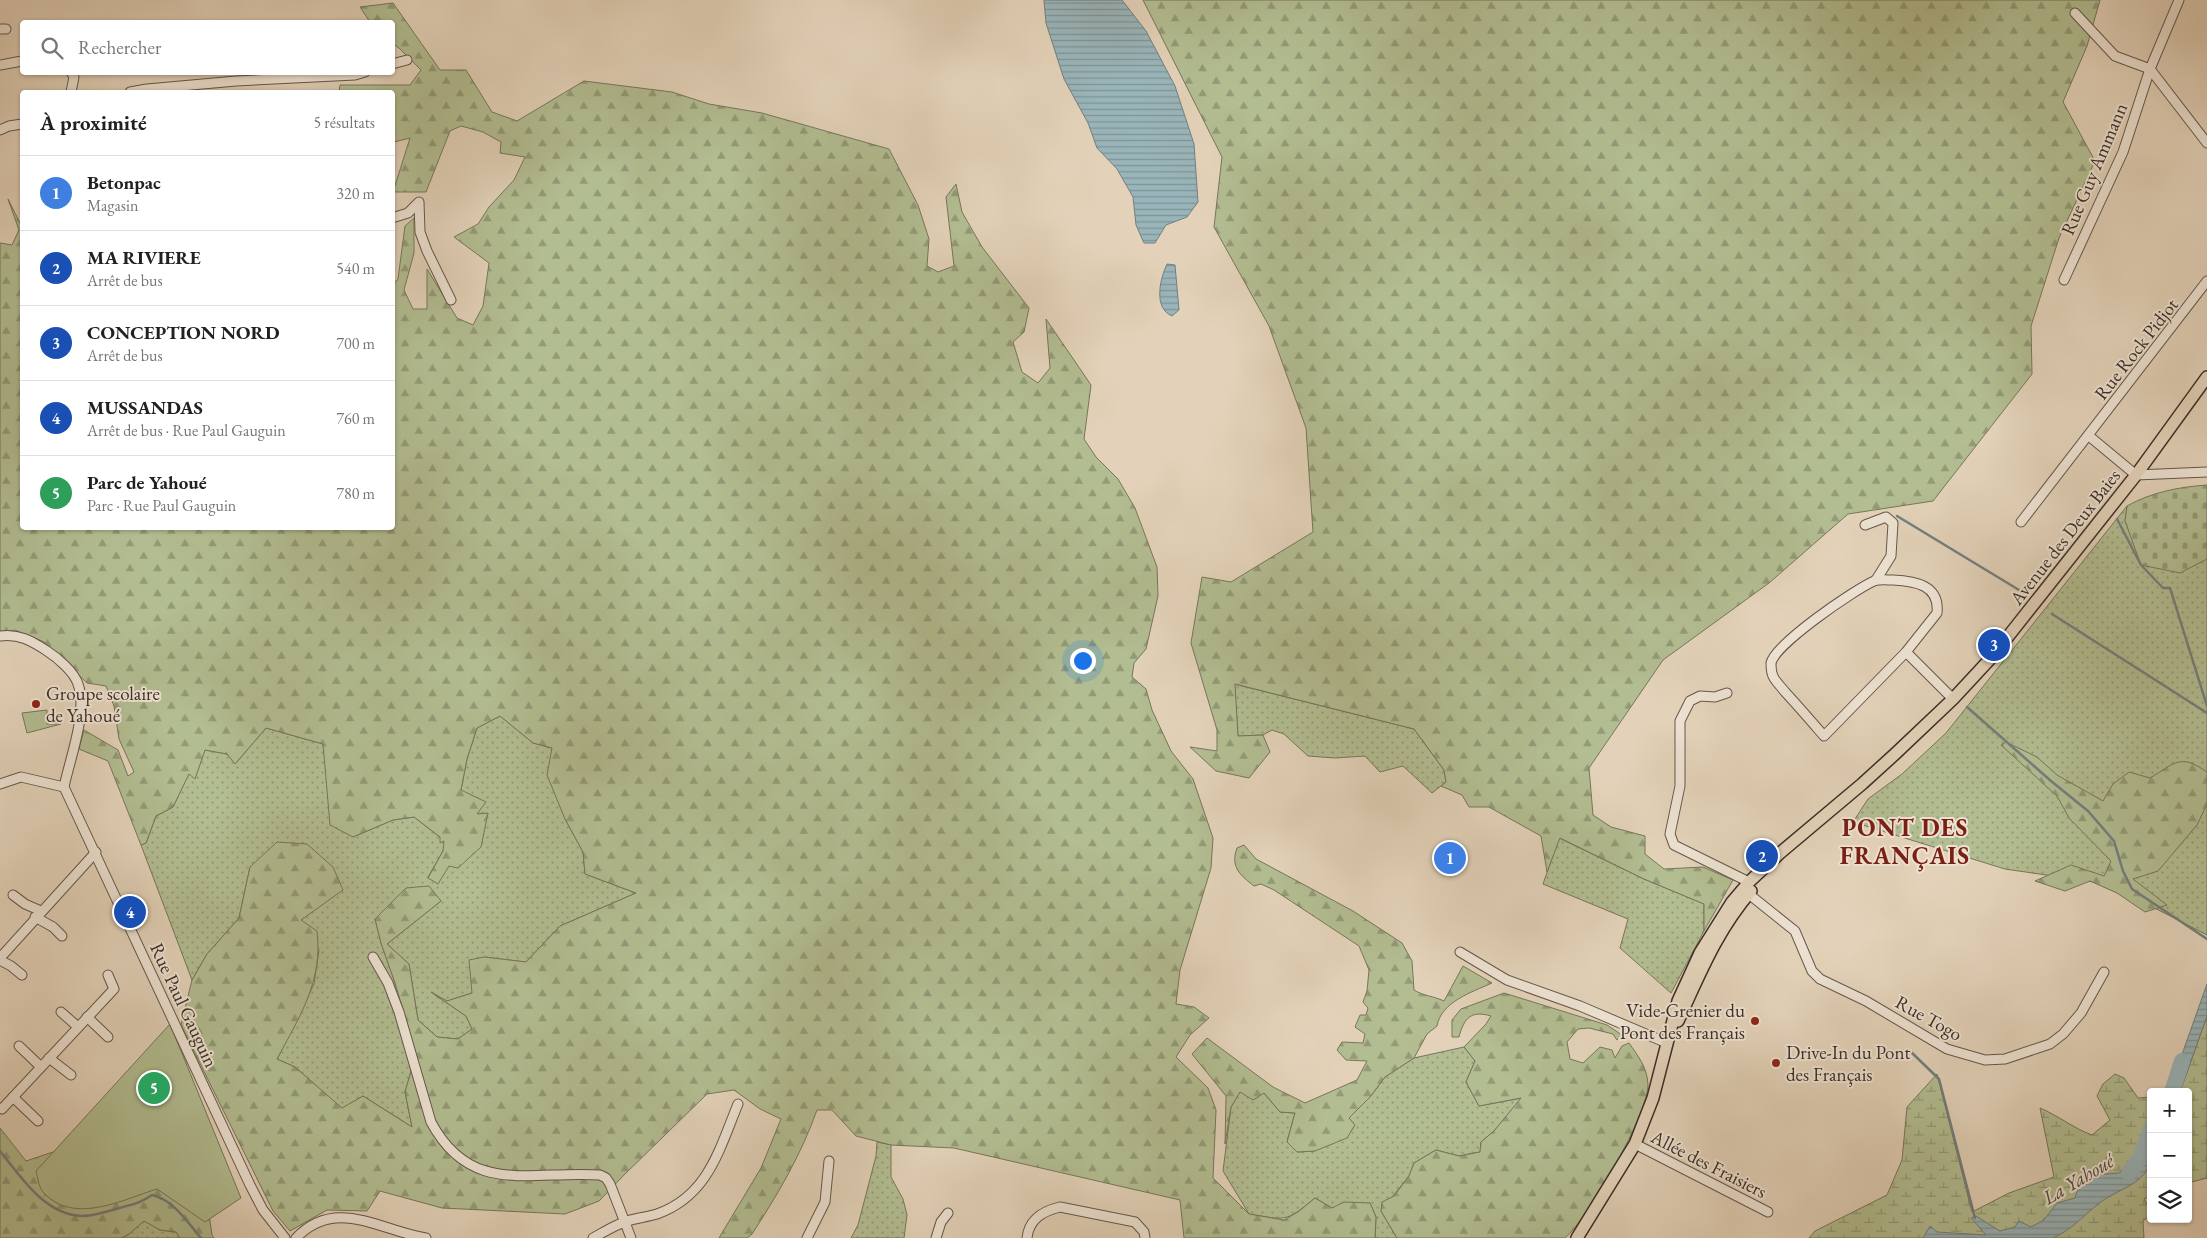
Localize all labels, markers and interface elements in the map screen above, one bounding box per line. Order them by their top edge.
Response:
search box [20,20,395,75]
icon: search [38,34,66,62]
text: Rechercher [78,35,161,60]
street label: Rue Guy Ammann [2055,99,2133,239]
text: À proximité [40,109,147,136]
text: 5 résultats [313,112,375,133]
text: Betonpac [87,170,161,195]
text: 1 [52,183,60,204]
text: 320 m [336,183,375,204]
text: Magasin [87,195,138,216]
text: MA RIVIERE [87,245,201,270]
text: 2 [52,258,60,279]
text: 540 m [336,258,375,279]
text: Arrêt de bus [87,270,163,291]
street label: Rue Rock Pidjot [2088,293,2184,405]
text: CONCEPTION NORD [87,320,279,345]
text: 3 [52,333,60,354]
text: 700 m [336,333,375,354]
text: Arrêt de bus [87,345,163,366]
text: MUSSANDAS [87,395,203,420]
text: 4 [52,408,60,429]
text: 760 m [336,408,375,429]
text: Arrêt de bus · Rue Paul Gauguin [87,420,286,441]
street label: Avenue des Deux Baies [2003,464,2126,611]
text: Parc de Yahoué [87,470,207,495]
text: 5 [52,483,60,504]
text: 780 m [336,483,375,504]
text: Parc · Rue Paul Gauguin [87,495,236,516]
pin: 3 [1978,626,2010,664]
your location [1070,648,1096,674]
place label: Groupe scolaire de Yahoué [46,681,160,728]
marker: Groupe scolaire de Yahoué [30,698,42,710]
district label: PONT DES FRANÇAIS [1840,812,1970,872]
pin: 2 [1746,837,1778,875]
pin: 1 [1434,839,1466,877]
pin: 4 [114,893,146,931]
street label: Rue Paul Gauguin [144,939,224,1071]
street label: Rue Togo [1891,989,1967,1047]
place label: Vide-Grenier du Pont des Français [1620,998,1745,1045]
marker: Vide-Grenier du Pont des Français [1749,1015,1761,1027]
place label: Drive-In du Pont des Français [1786,1040,1910,1087]
marker: Drive-In du Pont des Français [1770,1057,1782,1069]
pin: 5 [138,1069,170,1107]
map controls [2147,1088,2192,1223]
button: + [2147,1088,2192,1133]
street label: Allée des Fraisiers [1646,1124,1771,1204]
button: − [2147,1133,2192,1178]
water label: La Yahoué [2037,1146,2120,1211]
button: layers [2147,1178,2192,1223]

